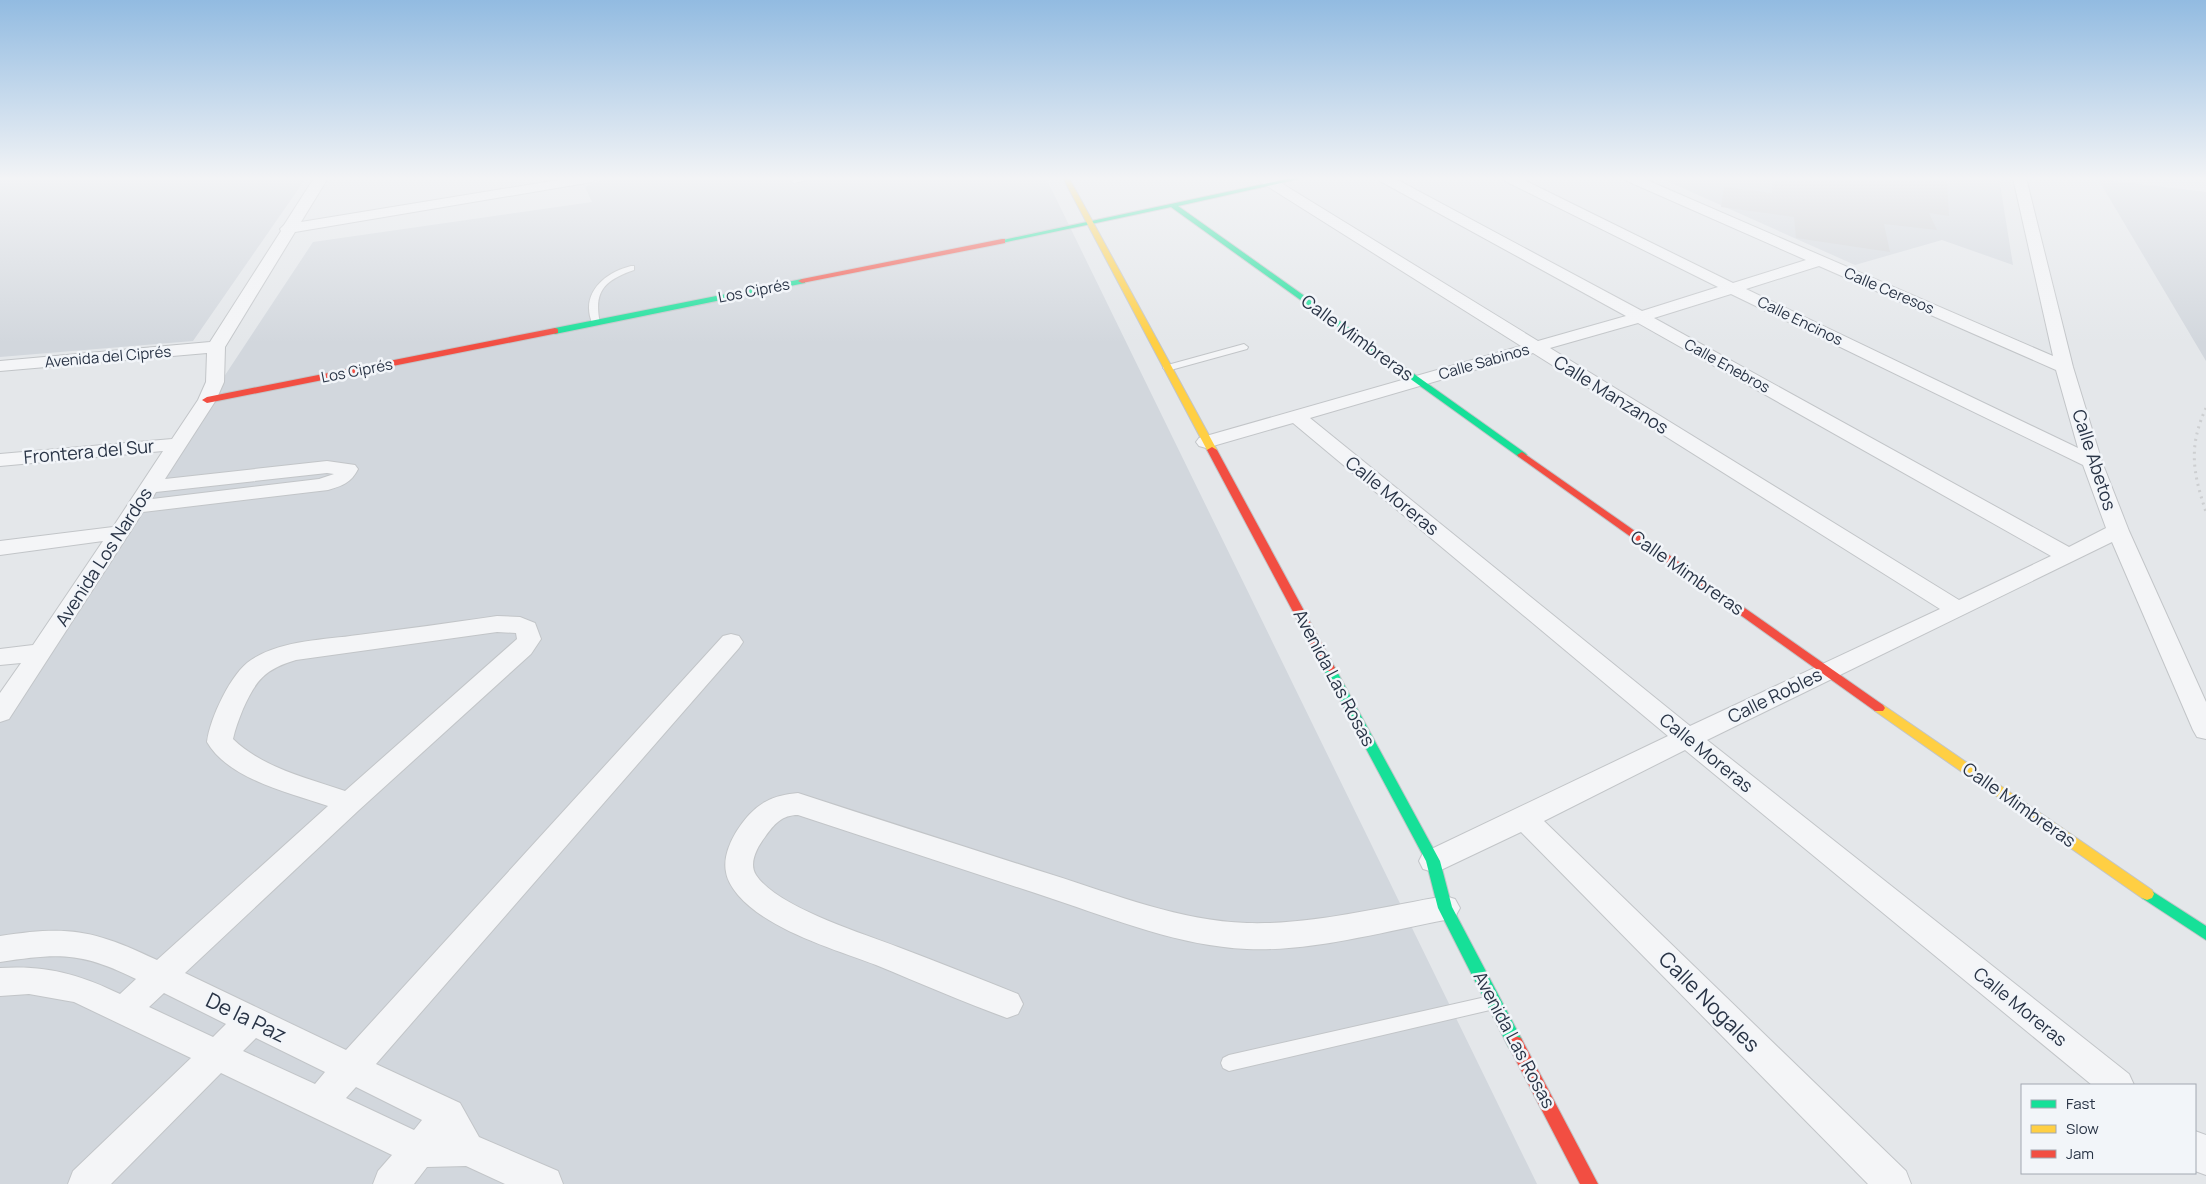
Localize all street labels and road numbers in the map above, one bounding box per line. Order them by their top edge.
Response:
street label: Calle Ceresos [1841,262,1938,319]
street label: Los Ciprés [716,273,792,308]
street label: Calle Mimbreras [1297,288,1418,386]
street label: Calle Encinos [1754,291,1846,350]
street label: Calle Enebros [1681,333,1774,398]
street label: Calle Sabinos [1436,339,1532,384]
street label: Avenida del Ciprés [44,341,172,372]
street label: Calle Manzanos [1550,349,1673,439]
street label: Los Ciprés [319,353,395,388]
street label: Calle Abetos [2067,406,2123,513]
street label: Frontera del Sur [23,433,156,469]
street label: Calle Moreras [1341,450,1444,540]
street label: Avenida Los Nardos [49,482,157,630]
street label: Calle Mimbreras [1626,524,1749,620]
street label: Avenida Las Rosas [1289,605,1381,750]
street label: Calle Robles [1723,662,1826,728]
street label: Calle Moreras [1655,707,1758,797]
street label: Calle Mimbreras [1958,756,2081,852]
street label: Calle Nogales [1653,945,1766,1058]
street label: Calle Moreras [1969,961,2072,1051]
street label: Avenida Las Rosas [1469,967,1561,1112]
street label: De la Paz [202,986,291,1049]

